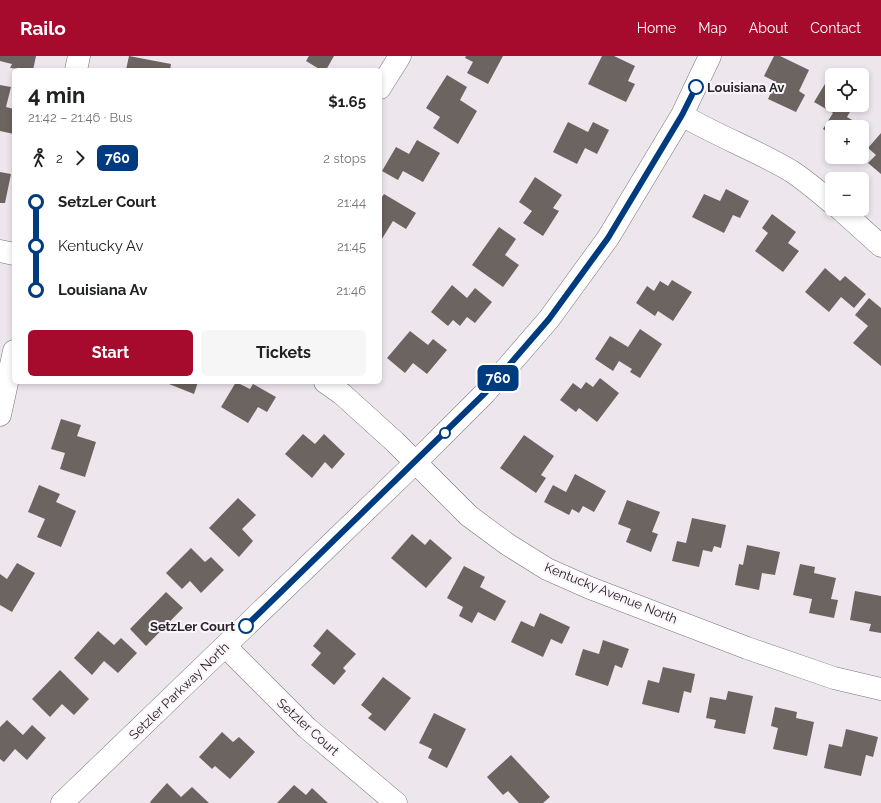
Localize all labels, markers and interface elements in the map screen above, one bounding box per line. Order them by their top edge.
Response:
text: Railo [20,17,66,39]
text: Home [637,20,676,36]
text: Map [698,20,727,36]
text: About [749,20,788,36]
text: Contact [810,20,861,36]
map controls [825,68,869,216]
button: locate [825,68,869,112]
marker: Louisiana Av [688,79,704,95]
place label: Louisiana Av [707,80,785,95]
text: 4 min [28,82,85,108]
text: $1.65 [328,93,366,111]
text: 21:42 – 21:46 · Bus [28,110,132,125]
button: + [825,120,869,164]
icon: walk [28,147,50,169]
icon: forward [69,147,91,169]
text: 760 [105,150,130,166]
text: 2 [56,151,63,166]
text: 2 stops [323,151,366,166]
button: − [825,172,869,216]
text: SetzLer Court [58,193,156,211]
text: 21:44 [337,195,366,210]
text: Kentucky Av [58,237,144,255]
text: 21:45 [337,239,366,254]
text: Louisiana Av [58,281,147,299]
text: 21:46 [336,283,366,298]
button: Start [28,330,193,376]
button: Tickets [201,330,366,376]
line badge: 760 [475,365,521,391]
text: 760 [486,370,510,386]
unlabelled marker [439,427,451,439]
street label: Kentucky Avenue North [542,559,680,627]
marker: SetzLer Court [238,618,254,634]
place label: SetzLer Court [150,619,235,634]
street label: Setzler Parkway North [126,639,232,743]
street label: Setzler Court [274,695,343,759]

